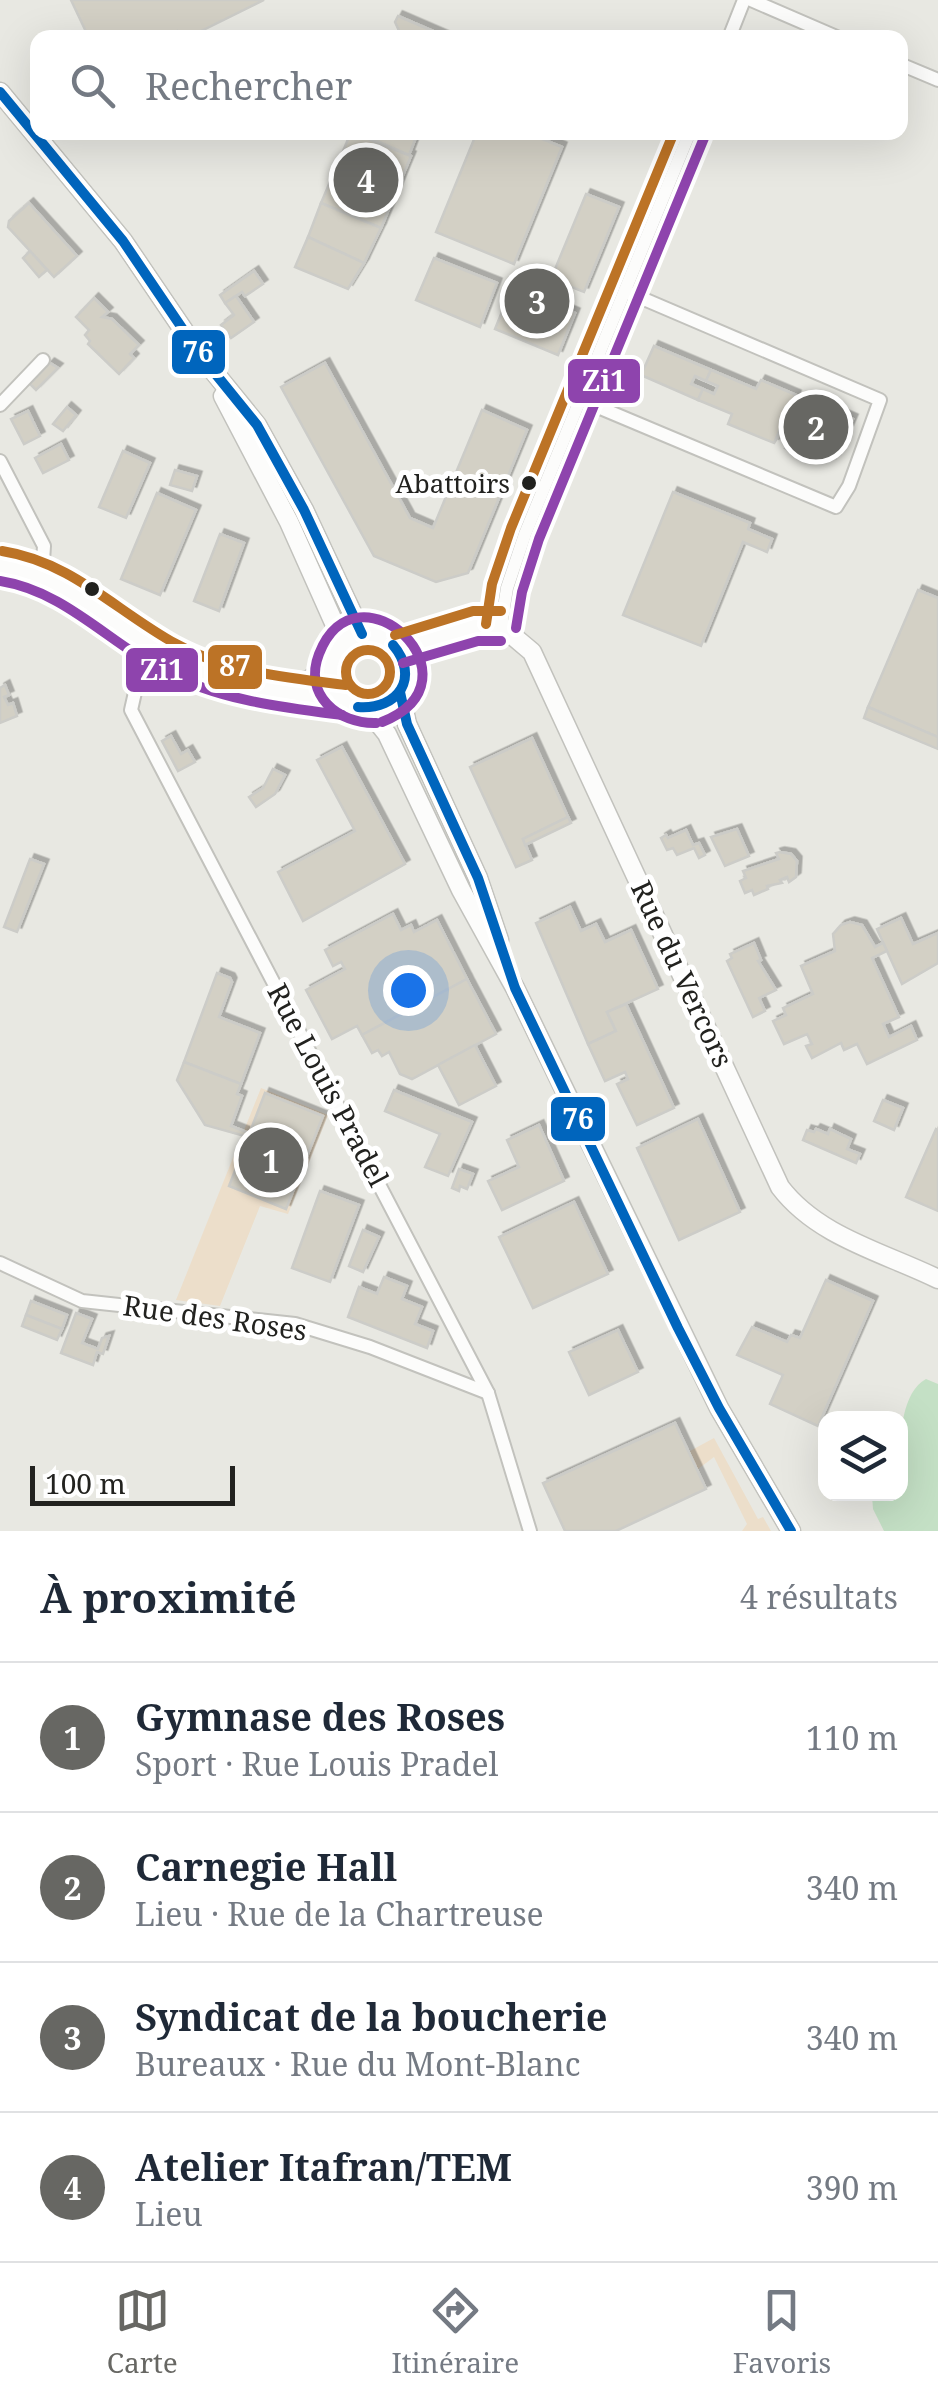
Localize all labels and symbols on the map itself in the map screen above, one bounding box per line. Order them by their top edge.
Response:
pin: 4 [334,142,398,218]
pin: 3 [504,264,570,338]
line badge: 76 [170,328,227,376]
text: 76 [182,332,214,370]
line badge: Zi1 [566,357,642,405]
text: Zi1 [582,361,626,399]
pin: 2 [784,390,848,464]
place label: Abattoirs [395,465,510,501]
marker: Abattoirs [519,473,539,493]
unlabelled marker [82,579,102,599]
line badge: 87 [206,643,264,691]
line badge: Zi1 [124,646,200,694]
text: 87 [219,646,251,684]
text: Zi1 [140,650,184,688]
street label: Rue du Vercors [623,874,743,1073]
your location [383,965,434,1016]
street label: Rue Louis Pradel [259,976,399,1193]
line badge: 76 [549,1095,607,1143]
text: 76 [562,1099,594,1137]
pin: 1 [238,1122,304,1198]
street label: Rue des Roses [121,1285,310,1349]
scale bar [30,1461,235,1506]

